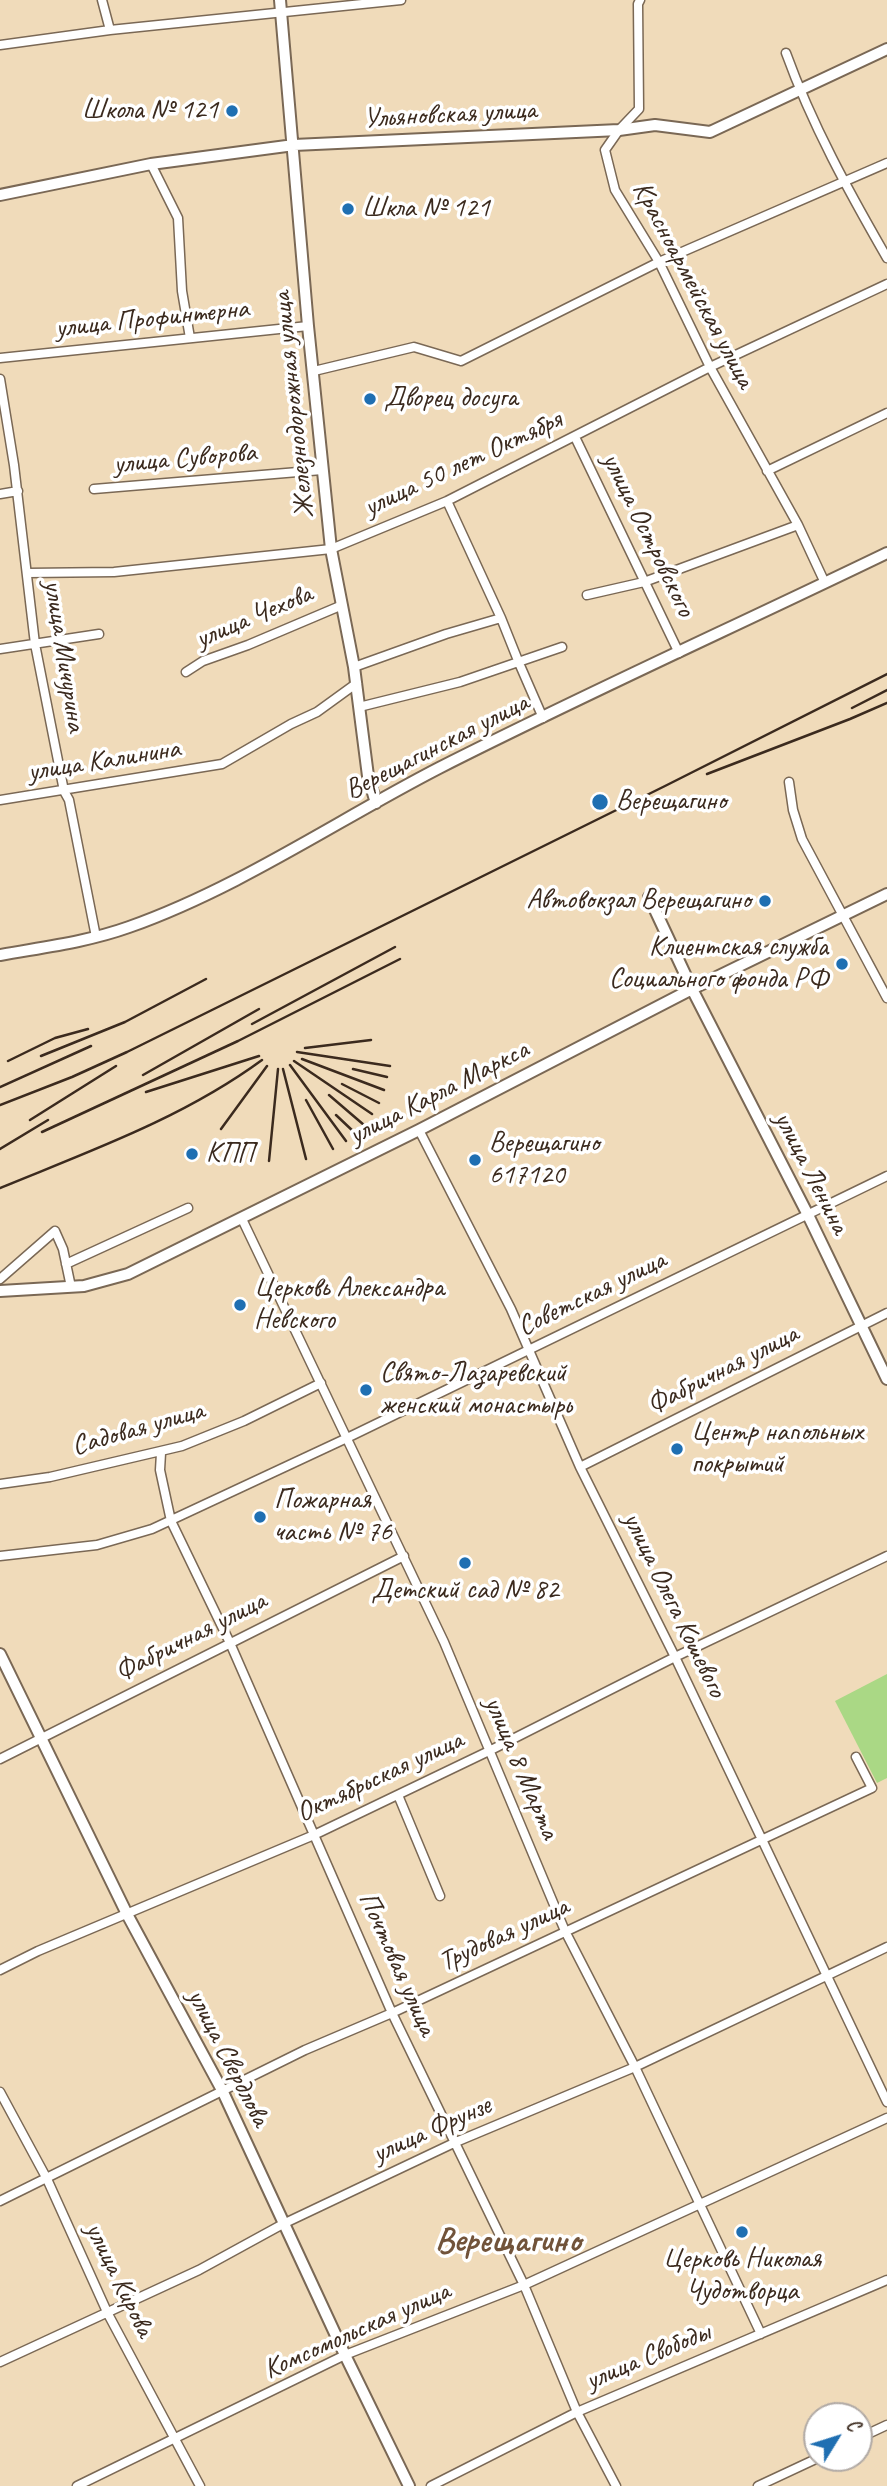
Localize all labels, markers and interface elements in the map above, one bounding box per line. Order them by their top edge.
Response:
place label: Школа № 121 [82,94,218,128]
street label: Ульяновская улица [363,94,537,136]
marker: Школа № 121 [224,103,240,119]
street label: Красноармейская улица [624,176,762,394]
place label: Шкла № 121 [362,192,490,226]
marker: Шкла № 121 [340,201,356,217]
street label: Железнодорожная улица [265,290,323,520]
street label: улица Профинтерна [54,292,250,346]
place label: Дворец досуга [384,382,517,416]
marker: Дворец досуга [362,391,378,407]
street label: улица 50 лет Октября [359,403,567,525]
street label: улица Суворова [112,436,258,482]
street label: улица Островского [594,448,702,622]
street label: улица Чехова [191,577,317,657]
street label: улица Мичурина [35,578,93,734]
street label: Верещагинская улица [339,686,535,808]
street label: улица Калинина [25,732,183,790]
place label: Верещагино [616,785,726,819]
marker: Верещагино [590,792,610,812]
place label: Автовокзал Верещагино [526,884,751,918]
marker: Автовокзал Верещагино [757,893,773,909]
place label: Клиентская служба Социального фонда РФ [609,931,828,997]
marker: Клиентская служба Социального фонда РФ [834,956,850,972]
street label: улица Карла Маркса [344,1033,534,1153]
street label: улица Ленина [766,1106,856,1240]
place label: Верещагино 617120 [489,1127,599,1193]
place label: КПП [206,1137,254,1171]
marker: КПП [184,1146,200,1162]
marker: Верещагино 617120 [467,1152,483,1168]
street label: Советская улица [513,1244,671,1344]
place label: Церковь Александра Невского [254,1272,444,1338]
marker: Церковь Александра Невского [232,1297,248,1313]
street label: Фабричная улица [642,1318,804,1422]
place label: Свято-Лазаревский женский монастырь [380,1357,572,1423]
marker: Свято-Лазаревский женский монастырь [358,1382,374,1398]
street label: Садовая улица [68,1394,208,1464]
place label: Центр напольных покрытий [691,1416,863,1482]
marker: Центр напольных покрытий [669,1441,685,1457]
place label: Пожарная часть № 76 [274,1484,392,1550]
street label: улица Олега Кошевого [615,1507,733,1703]
marker: Пожарная часть № 76 [252,1509,268,1525]
marker: Детский сад № 82 [457,1555,473,1571]
place label: Детский сад № 82 [371,1574,559,1608]
street label: Фабричная улица [110,1585,272,1689]
street label: улица 8 Марта [476,1692,566,1844]
street label: Октябрьская улица [291,1724,469,1830]
street label: Почтовая улица [350,1887,444,2041]
street label: Трудовая улица [434,1890,574,1980]
street label: улица Свердлова [179,1984,277,2132]
street label: улица Фрунзе [367,2089,497,2171]
street label: улица Кирова [77,2217,161,2343]
district label: Верещагино [435,2221,581,2263]
marker: Церковь Николая Чудотворца [734,2224,750,2240]
place label: Церковь Николая Чудотворца [663,2243,821,2309]
street label: Комсомольская улица [259,2275,455,2387]
street label: улица Свободы [581,2316,715,2398]
north arrow [803,2402,873,2472]
text: С [841,2414,865,2436]

